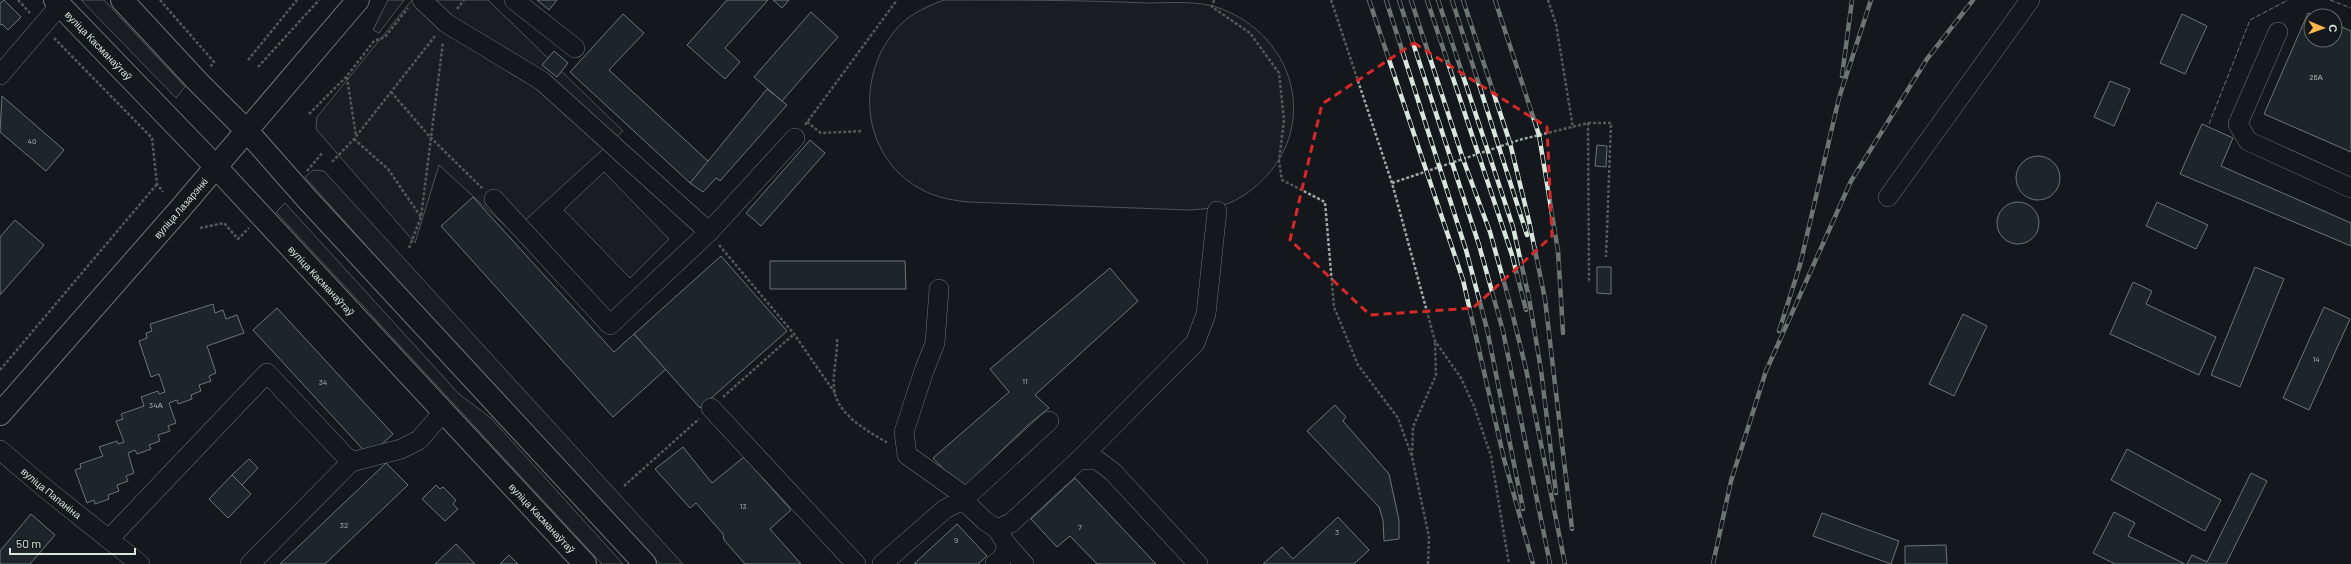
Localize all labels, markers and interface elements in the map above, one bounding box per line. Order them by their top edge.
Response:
street label: вуліца Касманаўтаў [63,8,135,82]
north arrow [2303,8,2343,48]
text: С [2327,24,2340,33]
house number: 26А [2309,72,2324,82]
house number: 40 [28,136,36,146]
street label: вуліца Лазарэнкі [151,175,210,241]
street label: вуліца Касманаўтаў [286,243,357,318]
house number: 14 [2312,354,2320,364]
house number: 11 [1022,376,1028,386]
house number: 34 [319,377,327,387]
house number: 34А [149,400,164,410]
street label: вуліца Папаніна [19,465,84,521]
street label: вуліца Касманаўтаў [507,480,578,555]
house number: 13 [740,501,746,511]
house number: 32 [340,520,348,530]
house number: 7 [1078,522,1082,532]
house number: 3 [1335,527,1339,537]
scale bar [10,530,135,556]
house number: 9 [954,535,958,545]
text: 50 m [16,536,41,550]

